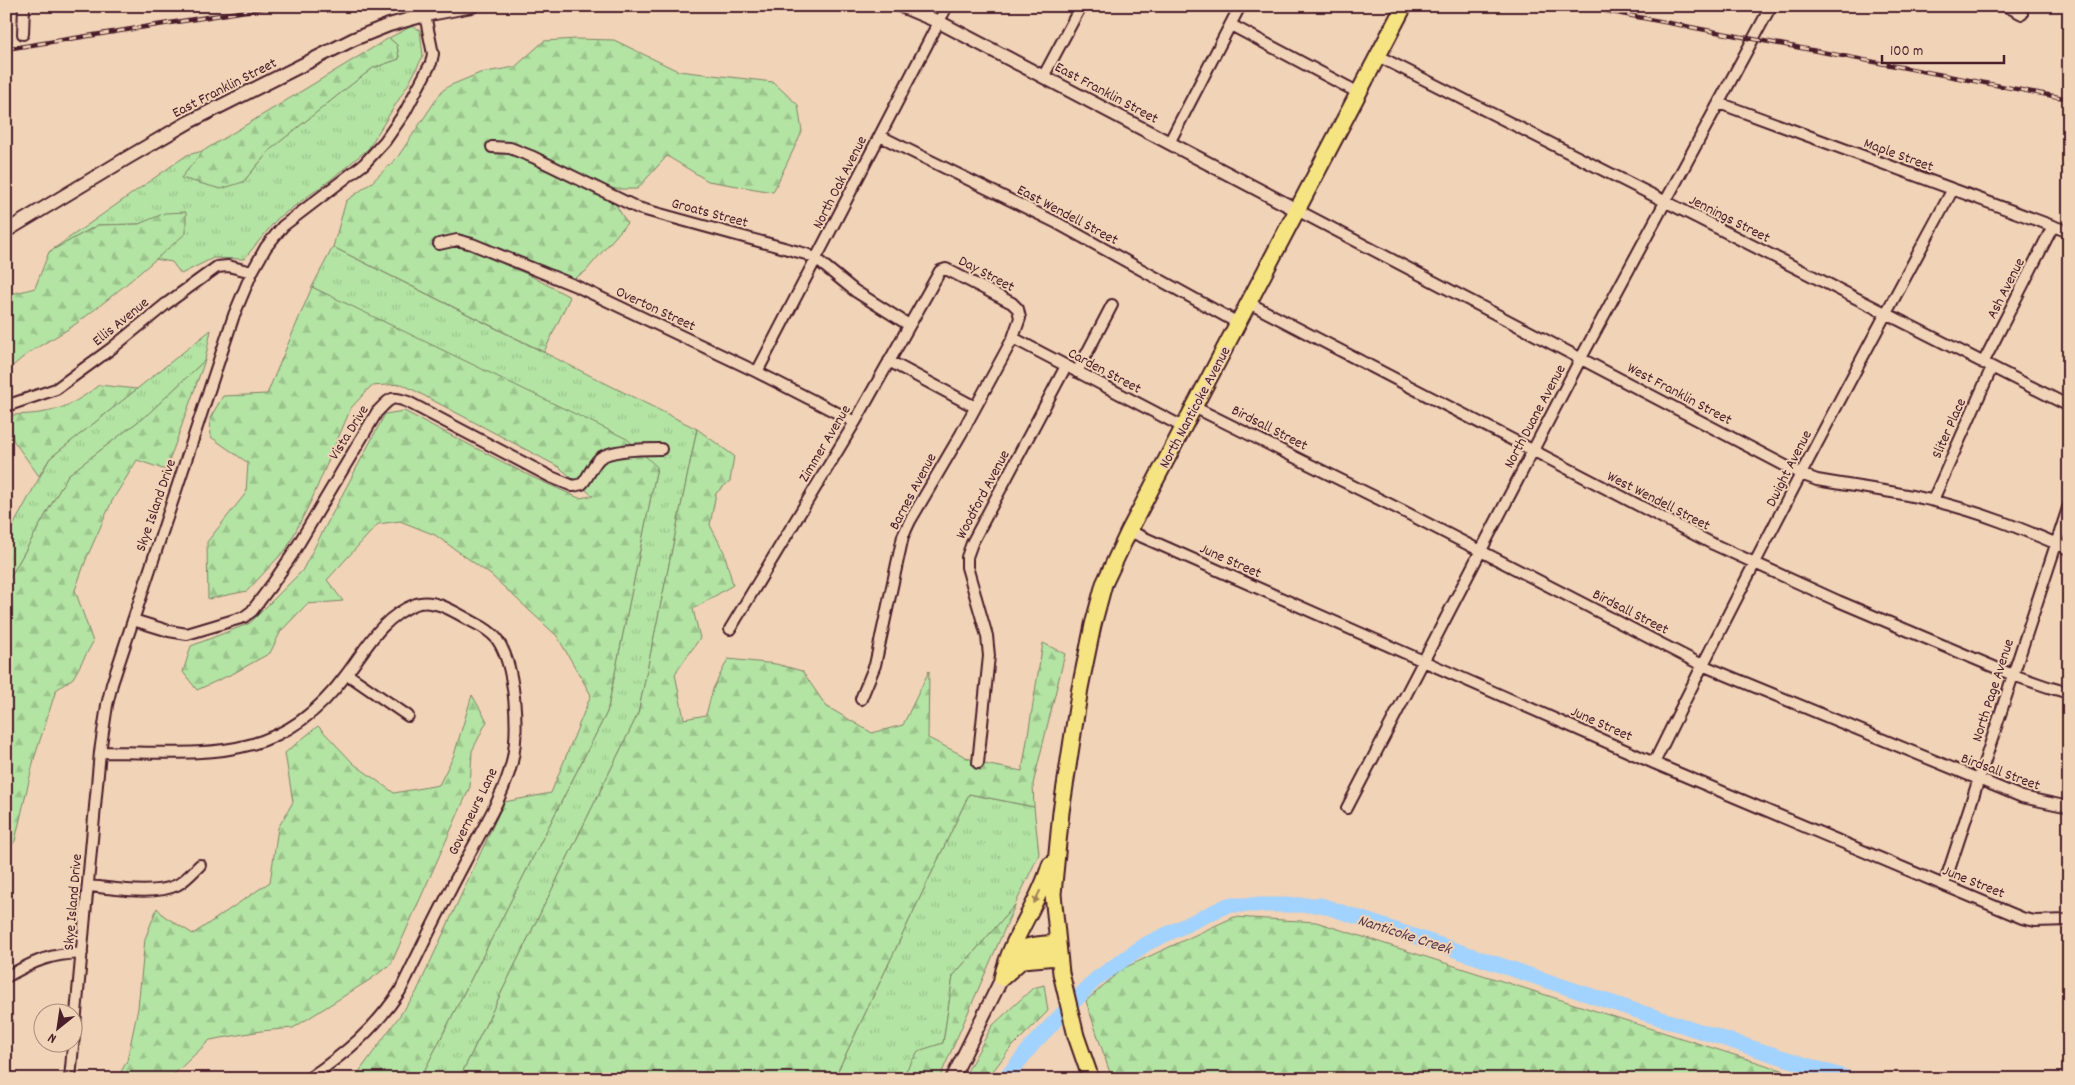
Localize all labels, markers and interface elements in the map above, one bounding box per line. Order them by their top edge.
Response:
scale bar [1882,32,2005,64]
text: 100 m [1890,41,1923,63]
street label: East Franklin Street [169,53,281,125]
street label: East Franklin Street [1050,57,1162,131]
street label: North Oak Avenue [808,132,874,233]
street label: Maple Street [1860,133,1937,179]
street label: East Wendell Street [1012,180,1122,252]
street label: Jennings Street [1685,190,1774,250]
street label: Groats Street [669,193,751,235]
street label: Day Street [954,251,1018,299]
street label: Ash Avenue [1982,254,2032,323]
street label: Overton Street [612,282,699,338]
street label: Ellis Avenue [88,293,155,352]
street label: Carden Street [1063,343,1145,401]
street label: North Nanticoke Avenue [1154,343,1237,473]
street label: West Franklin Street [1623,358,1736,432]
street label: North Duane Avenue [1499,361,1573,473]
street label: Sliter Place [1927,395,1973,463]
street label: Birdsall Street [1227,400,1311,458]
street label: Vista Drive [324,401,375,465]
street label: Zimmer Avenue [794,401,858,487]
street label: Dwight Avenue [1761,426,1819,511]
street label: Woodford Avenue [951,446,1017,543]
street label: Barnes Avenue [884,449,943,534]
street label: Skye Island Drive [131,456,183,555]
street label: West Wendell Street [1603,466,1714,538]
street label: June Street [1196,538,1265,585]
street label: Birdsall Street [1588,584,1672,642]
street label: North Page Avenue [1967,636,2021,745]
street label: June Street [1567,701,1636,748]
street label: Birdsall Street [1958,748,2043,798]
street label: Governeurs Lane [443,764,505,859]
street label: Skye Island Drive [59,853,89,951]
street label: June Street [1939,860,2008,905]
one-way arrow [1033,890,1041,904]
water label: Nanticoke Creek [1355,909,1455,962]
north arrow [32,1002,82,1052]
text: N [44,1027,60,1048]

